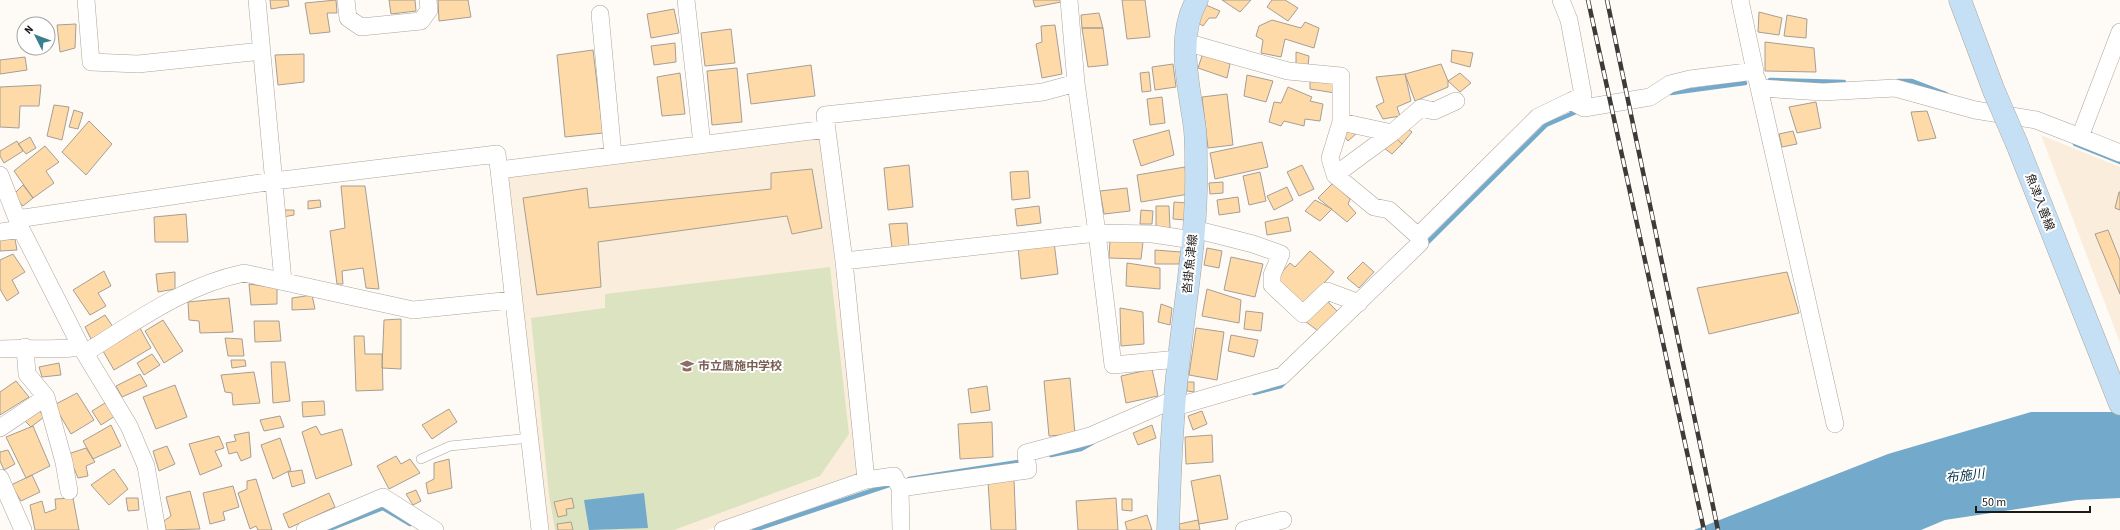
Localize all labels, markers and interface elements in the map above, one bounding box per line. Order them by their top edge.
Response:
north arrow [16,16,56,56]
text: N [21,22,37,37]
street label: 魚津入善線 [2021,171,2058,233]
street label: 沓掛魚津線 [1179,233,1202,295]
school or university icon: 市立鷹施中学校 [679,358,695,374]
place label: 市立鷹施中学校 [698,358,782,375]
water label: 布施川 [1945,464,1988,487]
scale bar [1976,488,2090,514]
text: 50 m [1982,494,2006,511]

